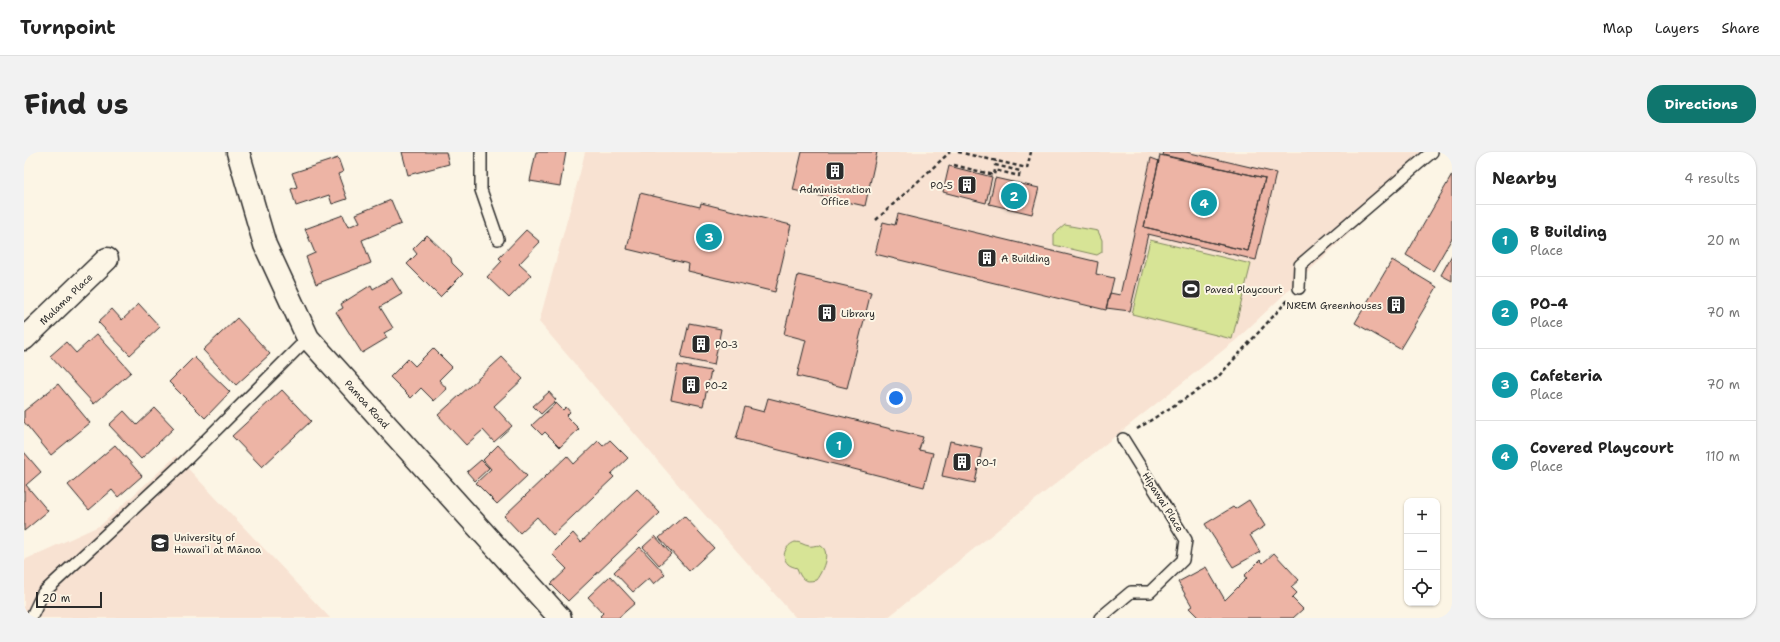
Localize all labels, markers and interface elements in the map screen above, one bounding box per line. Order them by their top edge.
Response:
text: Turnpoint [20,15,116,40]
text: Map [1603,19,1633,37]
text: Layers [1655,19,1699,37]
text: Share [1721,19,1760,37]
text: Find us [24,85,129,123]
button: Directions [1647,85,1756,123]
building icon: Administration Office [824,160,846,182]
text: Nearby [1492,167,1557,189]
text: 4 results [1684,170,1740,187]
building icon: PO-5 [956,174,978,196]
place label: PO-5 [930,179,953,192]
pin: 2 [1001,181,1027,211]
place label: Administration Office [799,183,871,208]
pin: 4 [1191,188,1217,218]
pin: 3 [696,222,722,252]
text: B Building [1530,222,1607,242]
text: 1 [1502,232,1508,249]
text: 20 m [1707,232,1740,249]
text: Place [1530,242,1563,259]
building icon: A Building [976,247,998,269]
place label: A Building [1001,252,1050,265]
street label: Malama Place [36,270,95,327]
sports icon: Paved Playcourt [1180,278,1202,300]
place label: Paved Playcourt [1205,283,1283,296]
building icon: NREM Greenhouses [1385,294,1407,316]
text: PO-4 [1530,294,1568,314]
place label: NREM Greenhouses [1286,299,1382,312]
building icon: Library [816,302,838,324]
text: 2 [1500,304,1510,321]
text: 70 m [1706,304,1740,321]
place label: Library [841,307,875,320]
text: Place [1530,314,1563,331]
building icon: PO-3 [690,333,712,355]
place label: PO-3 [715,338,738,351]
text: Cafeteria [1530,366,1602,386]
building icon: PO-2 [680,374,702,396]
text: 3 [1500,376,1510,393]
text: 70 m [1706,376,1740,393]
street label: Pamoa Road [342,377,393,431]
place label: PO-2 [705,379,728,392]
text: Place [1530,386,1563,403]
your location [886,388,906,408]
pin: 1 [826,430,852,460]
text: Covered Playcourt [1530,438,1674,458]
text: 4 [1500,448,1510,465]
text: 110 m [1705,448,1740,465]
building icon: PO-1 [951,451,973,473]
place label: PO-1 [976,456,997,469]
text: Place [1530,458,1563,475]
street label: Hipawai Place [1139,470,1187,535]
map controls [1404,498,1440,606]
button: + [1404,498,1440,534]
place label: University of Hawaiʻi at Mānoa [174,531,262,556]
school or university icon: University of Hawaiʻi at Mānoa [149,532,171,554]
button: − [1404,534,1440,570]
button: locate [1404,570,1440,606]
scale bar [36,590,102,609]
text: 20 m [42,591,70,606]

